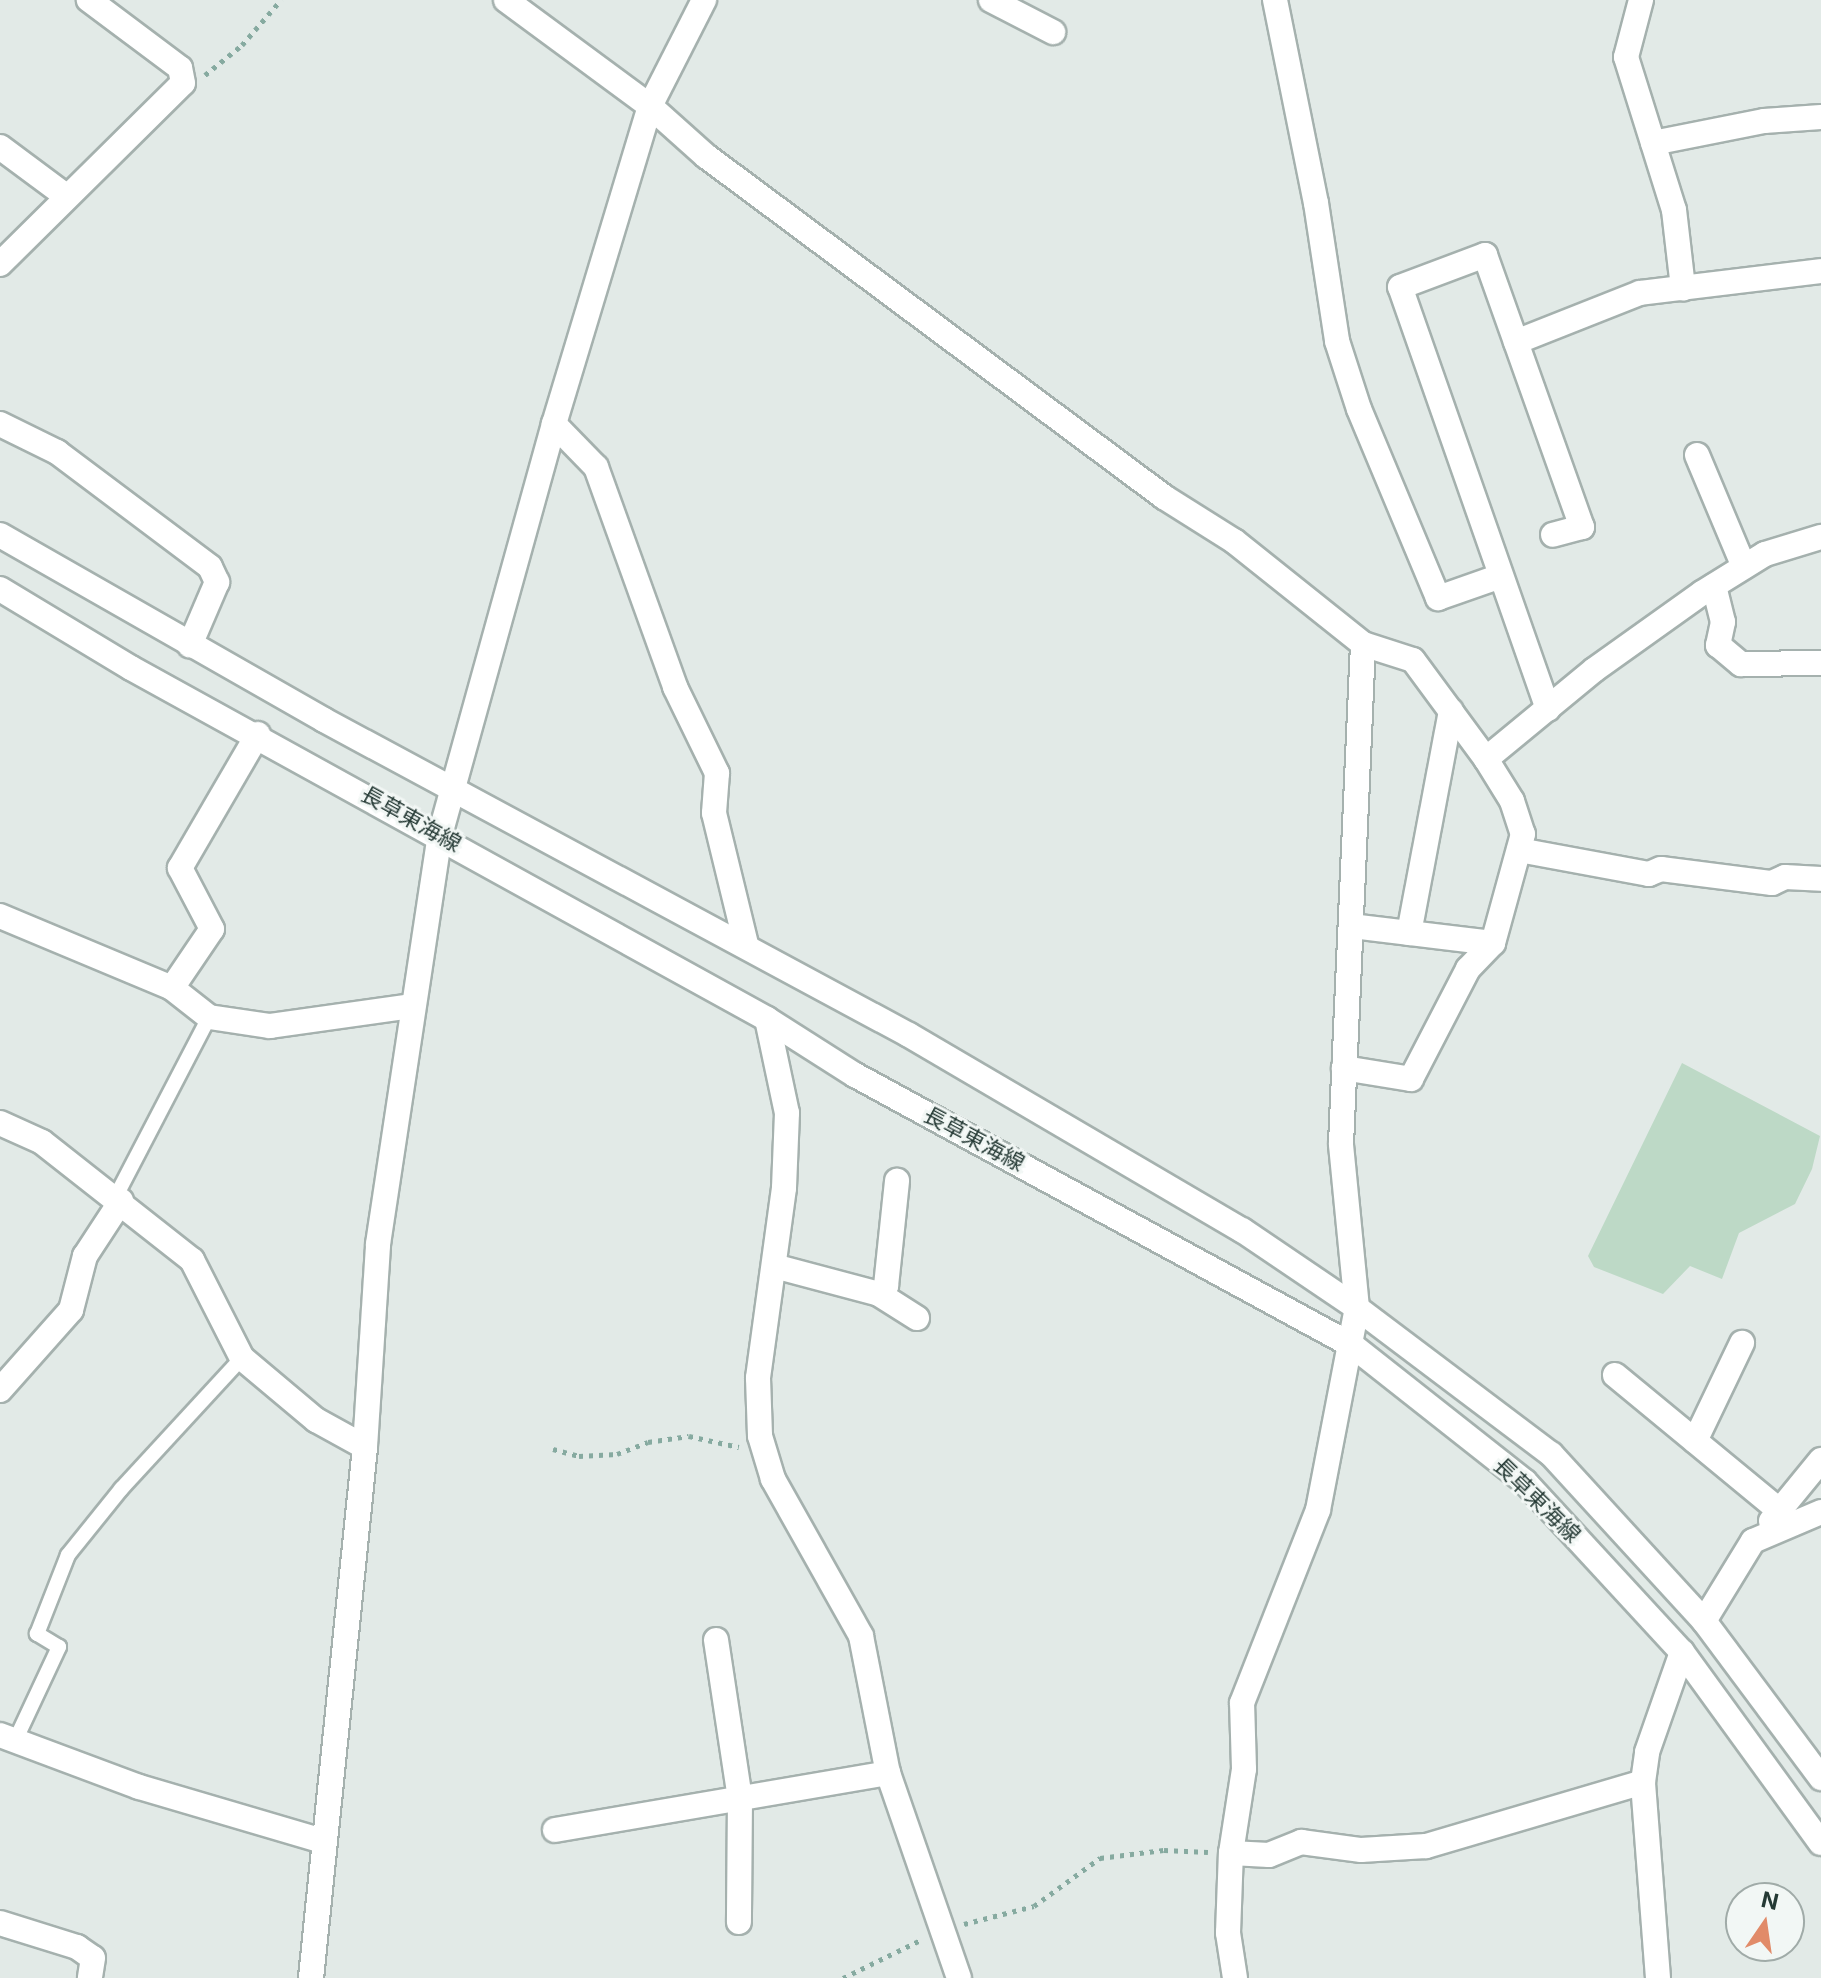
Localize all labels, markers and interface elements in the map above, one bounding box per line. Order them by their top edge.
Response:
street label: 長草東海線 [356,781,466,857]
street label: 長草東海線 [919,1102,1029,1176]
street label: 長草東海線 [1488,1452,1586,1548]
north arrow [1725,1882,1805,1962]
text: N [1759,1886,1781,1915]

